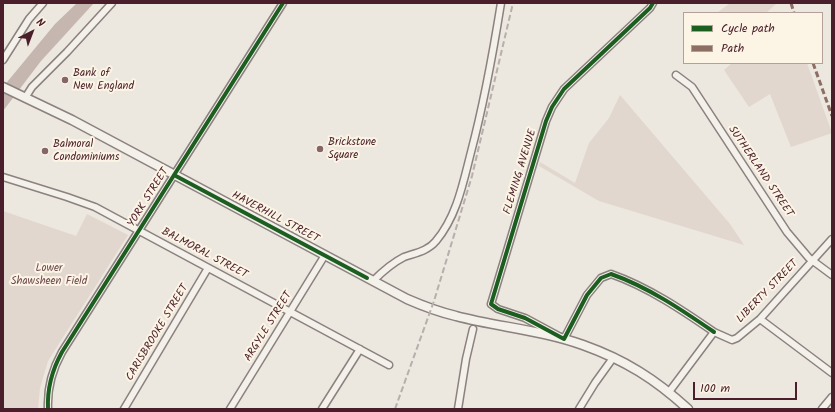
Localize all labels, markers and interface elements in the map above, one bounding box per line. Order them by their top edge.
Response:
north arrow [12,12,52,52]
legend [683,12,823,64]
text: N [31,14,49,32]
text: Cycle path [721,19,775,38]
text: Path [721,39,744,58]
place label: Bank of New England [73,67,134,93]
marker: Bank of New England [60,75,70,85]
street label: SUTHERLAND STREET [725,124,795,220]
street label: FLEMING AVENUE [502,128,540,216]
place label: Brickstone Square [328,136,376,162]
place label: Balmoral Condominiums [53,138,119,164]
marker: Brickstone Square [315,144,325,154]
marker: Balmoral Condominiums [40,146,50,156]
street label: YORK STREET [126,166,172,230]
street label: HAVERHILL STREET [229,189,321,247]
street label: BALMORAL STREET [159,226,249,282]
street label: LIBERTY STREET [734,258,802,326]
park label: Lower Shawsheen Field [11,262,87,288]
street label: CARISBROOKE STREET [124,282,192,384]
street label: ARGYLE STREET [242,290,296,364]
scale bar [695,374,799,400]
text: 100 m [700,379,730,398]

